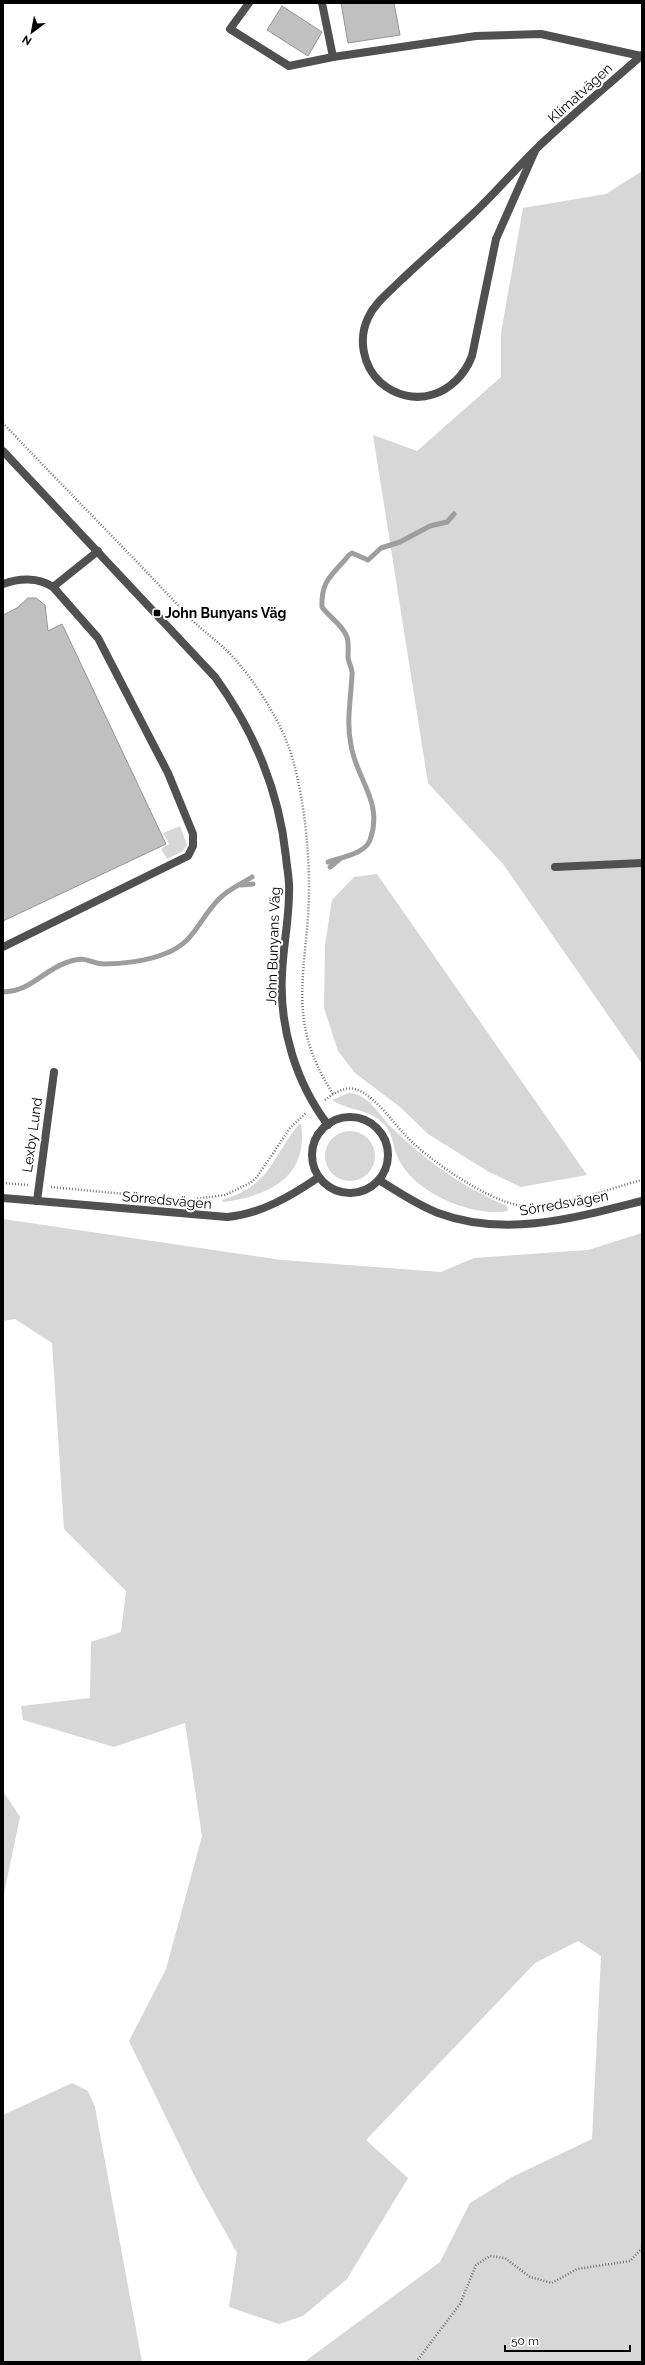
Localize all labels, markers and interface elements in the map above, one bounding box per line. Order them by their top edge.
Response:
north arrow [12,12,52,52]
text: N [20,32,34,48]
street label: Klimatvägen [545,60,615,126]
place label: John Bunyans Väg [165,605,287,621]
marker: John Bunyans Väg [152,608,162,618]
street label: John Bunyans Väg [263,886,283,1006]
street label: Lexby Lund [19,1097,45,1173]
street label: Sörredsvägen [518,1187,610,1219]
street label: Sörredsvägen [122,1188,212,1212]
scale bar [505,2327,630,2353]
text: 50 m [511,2334,539,2348]

